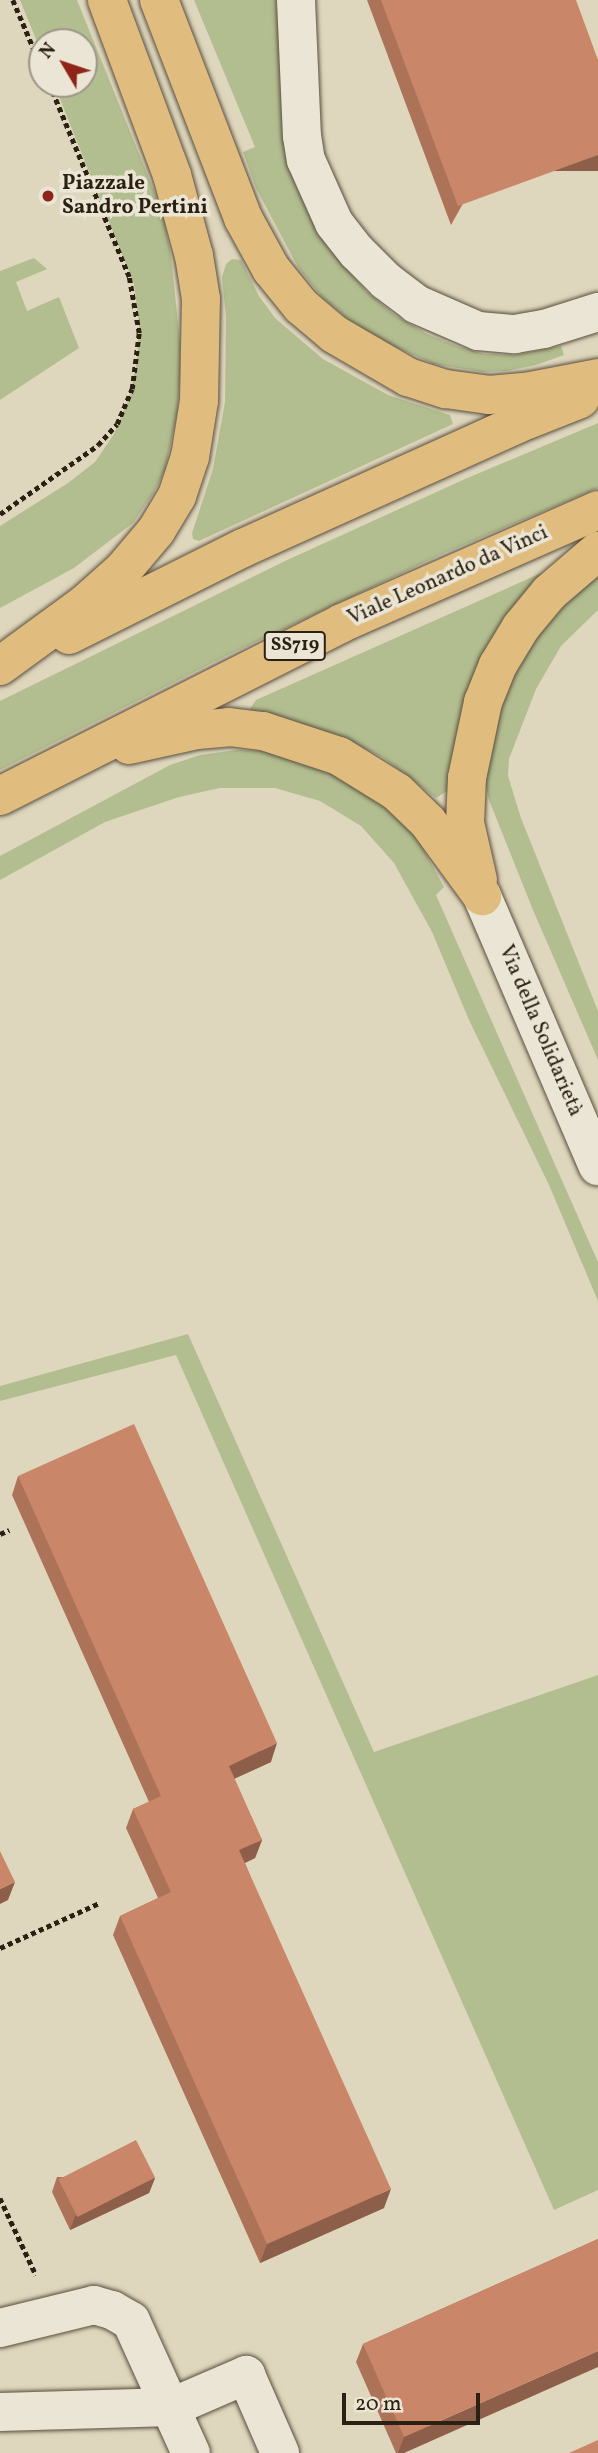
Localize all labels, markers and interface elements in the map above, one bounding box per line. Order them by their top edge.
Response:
north arrow [28,28,98,98]
text: N [34,38,63,65]
place label: Piazzale Sandro Pertini [62,171,208,221]
marker: Piazzale Sandro Pertini [40,188,56,204]
street label: Viale Leonardo da Vinci [344,520,552,632]
road number: SS719 [264,631,326,662]
street label: Via della Solidarietà [493,942,587,1120]
scale bar [346,2380,484,2424]
text: 20 m [355,2390,401,2419]

